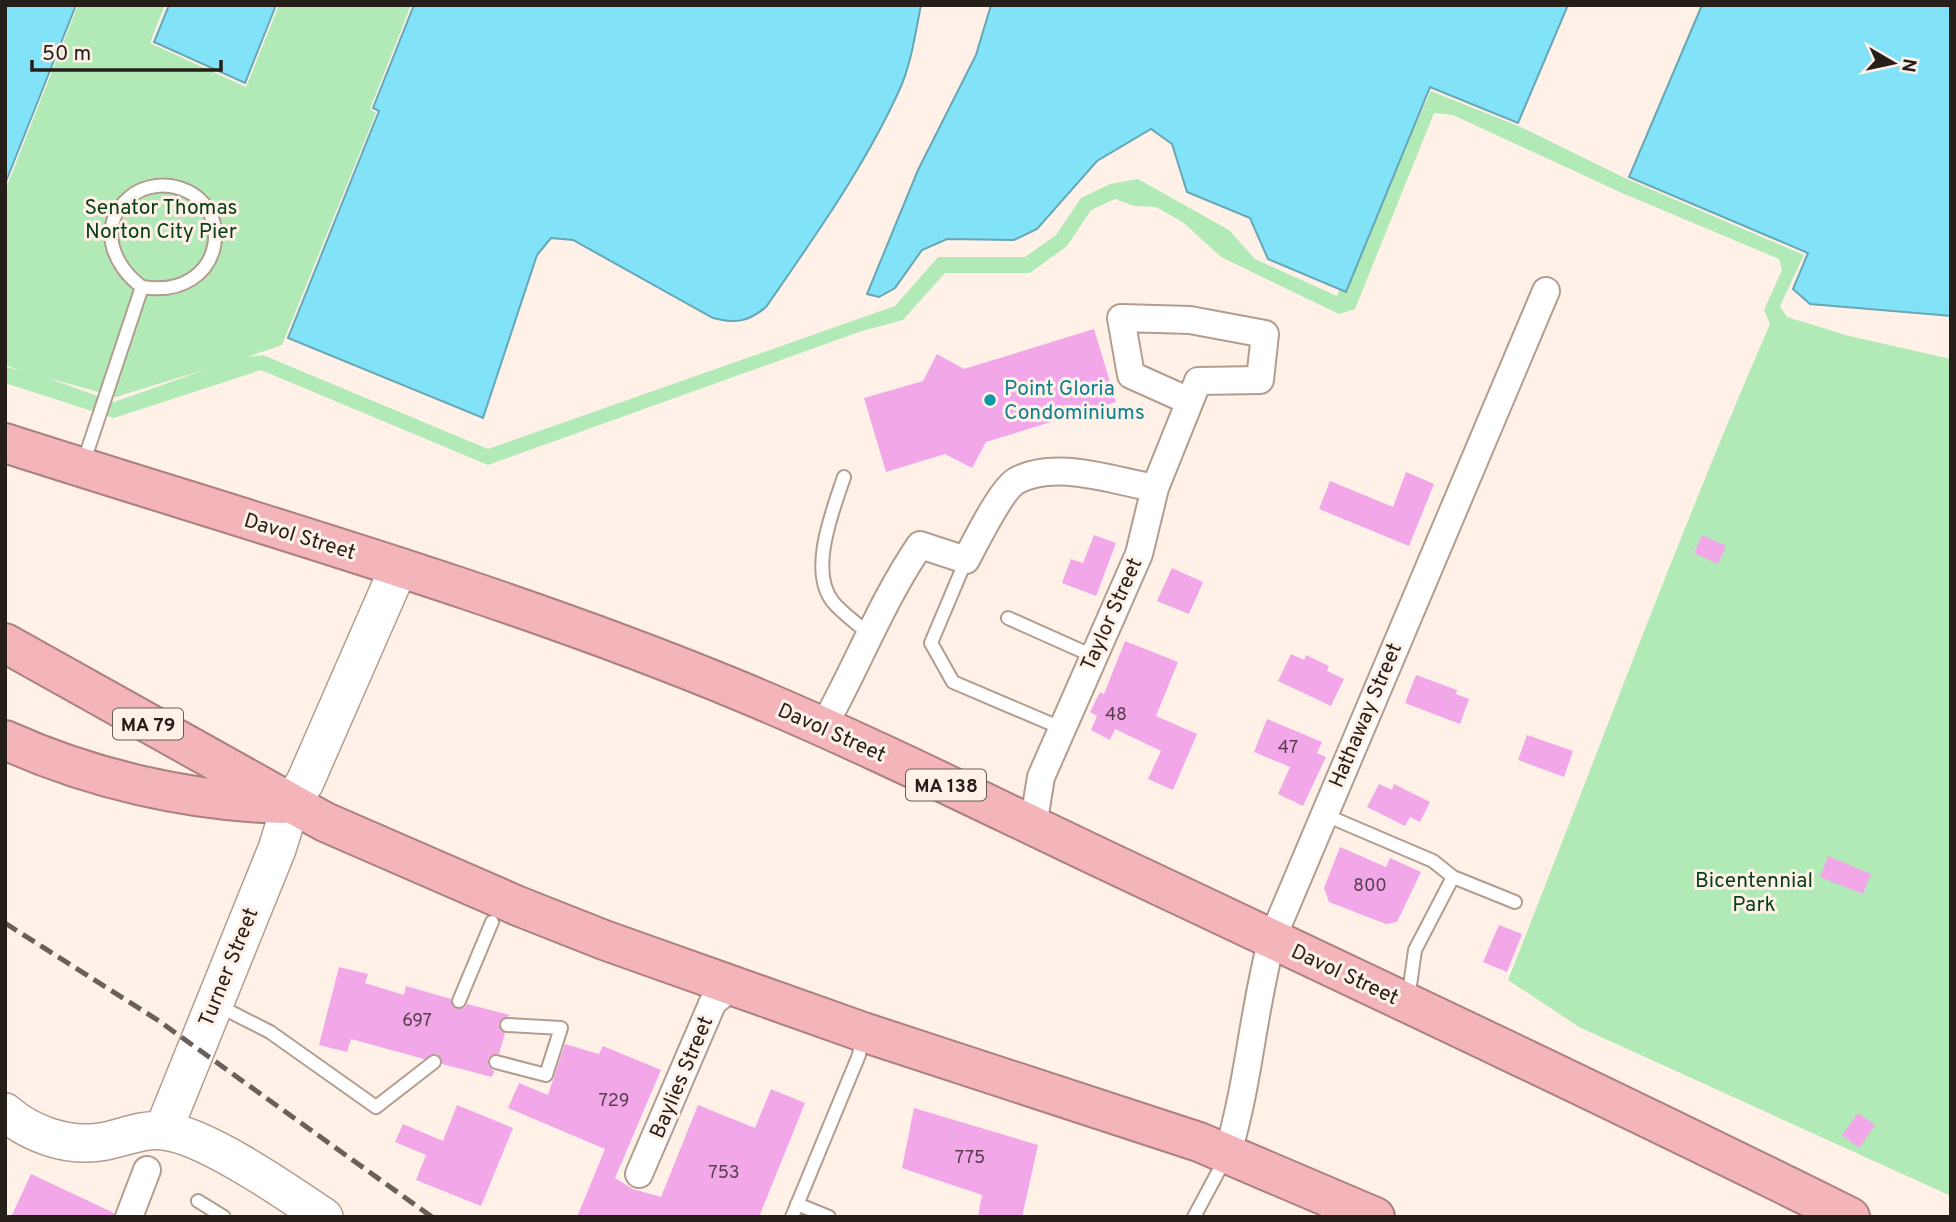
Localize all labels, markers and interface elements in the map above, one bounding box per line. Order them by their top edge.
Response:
scale bar [32,28,220,72]
north arrow [1858,28,1928,98]
text: 50 m [42,41,91,68]
text: N [1895,57,1921,74]
park label: Senator Thomas Norton City Pier [85,195,237,246]
place label: Point Gloria Condominiums [1004,376,1145,427]
marker: Point Gloria Condominiums [982,392,998,408]
street label: Davol Street [240,508,359,567]
street label: Taylor Street [1075,554,1149,675]
street label: Hathaway Street [1324,639,1409,792]
street label: Davol Street [773,698,890,769]
house number: 48 [1105,704,1127,727]
road number: MA 79 [113,708,183,740]
house number: 47 [1278,737,1298,760]
road number: MA 138 [906,770,986,800]
park label: Bicentennial Park [1695,868,1813,919]
house number: 800 [1353,875,1387,898]
street label: Turner Street [193,904,266,1031]
street label: Davol Street [1286,939,1402,1012]
house number: 697 [402,1010,432,1033]
street label: Baylies Street [644,1012,720,1143]
house number: 729 [599,1090,629,1113]
house number: 775 [955,1147,985,1170]
house number: 753 [708,1162,740,1185]

